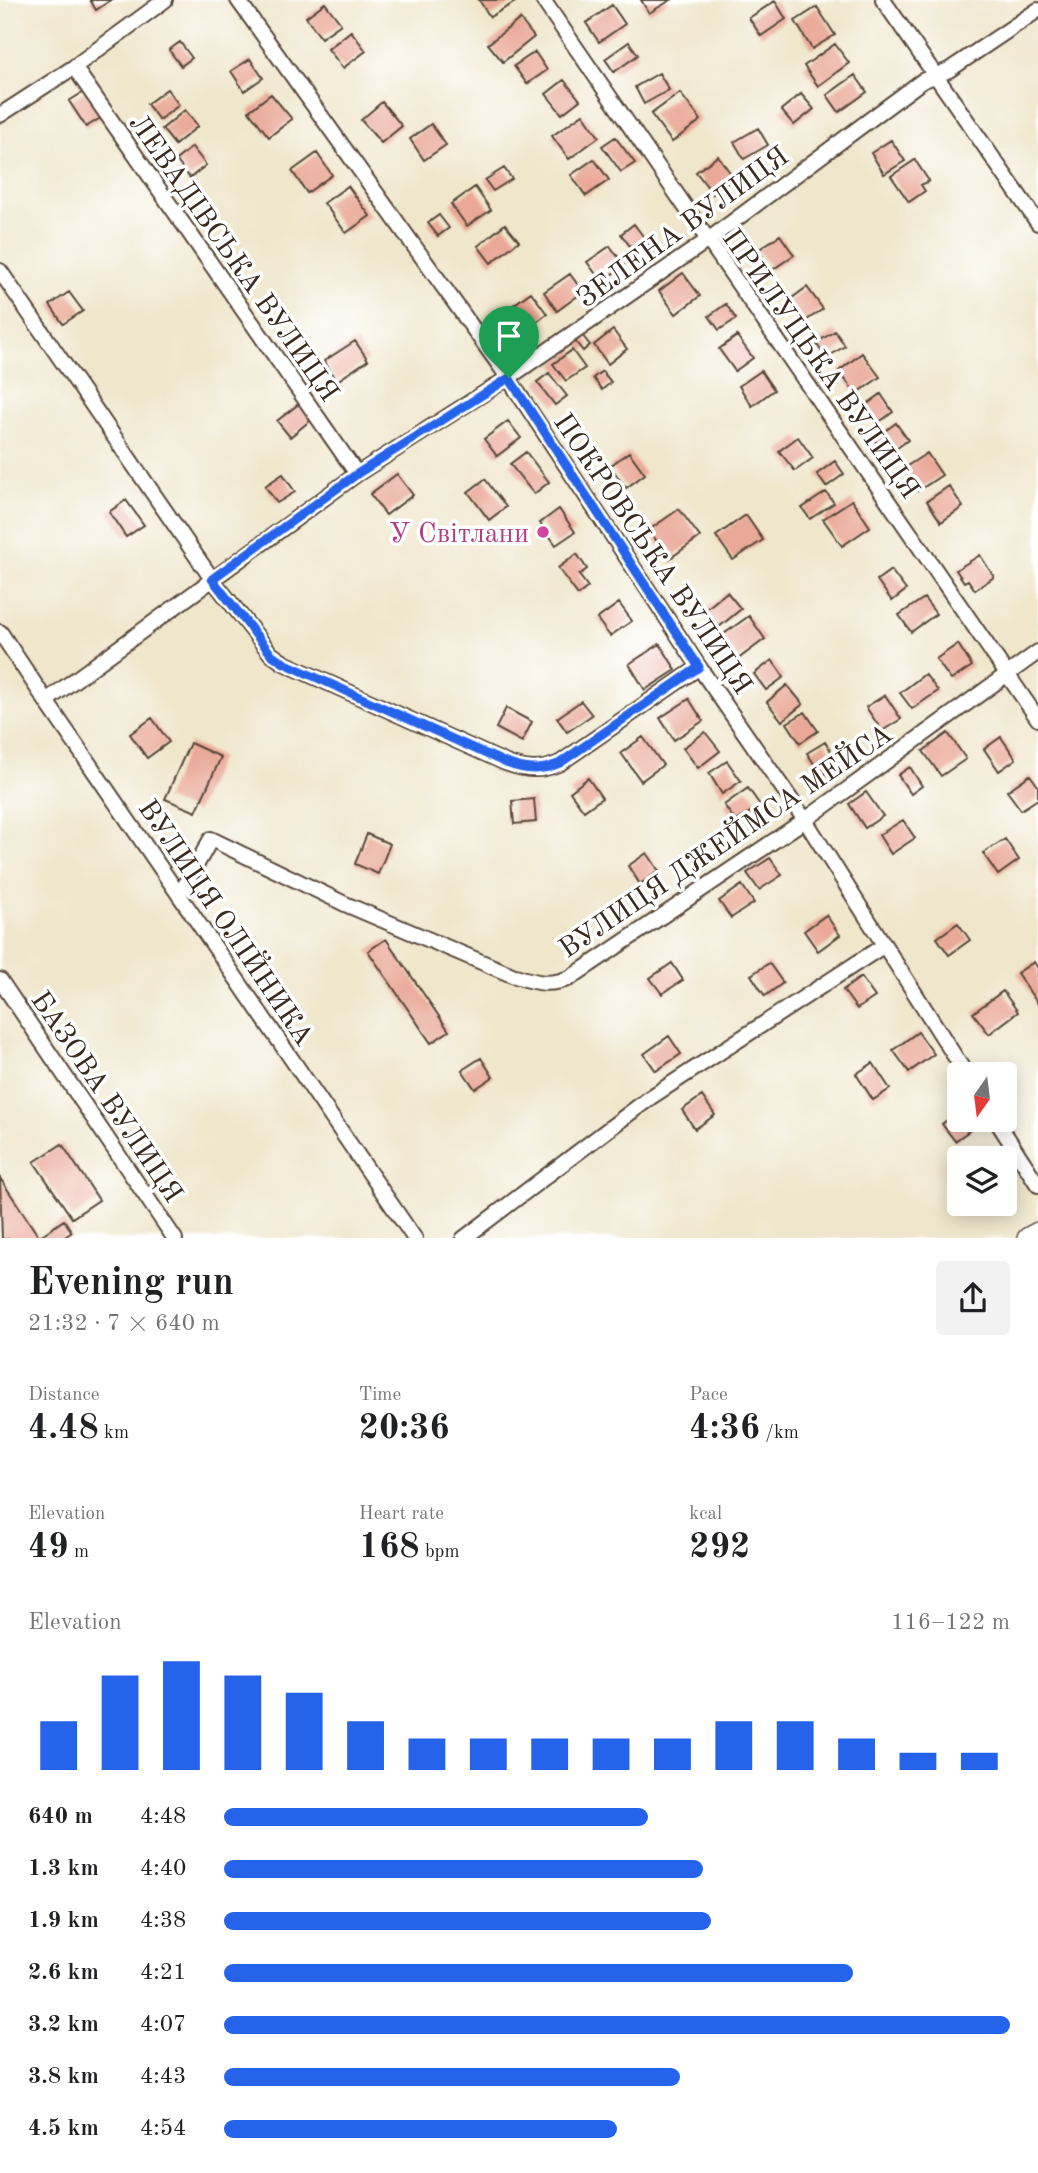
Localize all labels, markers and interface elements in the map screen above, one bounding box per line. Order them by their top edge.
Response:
street label: ЛЕВАДІВСЬКА ВУЛИЦЯ [123,110,343,407]
street label: ЗЕЛЕНА ВУЛИЦЯ [573,143,795,314]
street label: ПРИЛУЦЬКА ВУЛИЦЯ [716,225,923,504]
pin [479,306,539,378]
icon: arrive [490,317,528,355]
street label: ПОКРОВСЬКА ВУЛИЦЯ [547,409,756,700]
place label: У Світлани [389,521,529,549]
marker: У Світлани [535,524,551,540]
street label: ВУЛИЦЯ ДЖЕЙМСА МЕЙСА [552,715,898,965]
street label: ВУЛИЦЯ ОЛІЙНИКА [132,792,322,1052]
street label: БАЗОВА ВУЛИЦЯ [25,987,186,1208]
north arrow [947,1062,1017,1132]
map controls [947,1062,1017,1216]
button: layers [947,1146,1017,1216]
button: share [936,1261,1010,1335]
text: Evening run [28,1265,234,1303]
text: 21:32 · 7 × 640 m [28,1312,220,1335]
text: Distance [28,1386,100,1405]
text: Time [359,1386,401,1405]
text: Pace [689,1386,728,1405]
text: 4.48 [28,1411,99,1446]
text: 20:36 [359,1411,450,1446]
text: 4:36 [689,1411,760,1446]
text: km [99,1424,129,1443]
text: /km [760,1424,799,1443]
text: Elevation [28,1505,105,1524]
text: Heart rate [359,1505,444,1524]
text: kcal [689,1505,722,1524]
text: 49 [28,1530,69,1565]
text: 168 [359,1530,420,1565]
text: 292 [689,1530,750,1565]
text: m [69,1543,89,1562]
text: bpm [420,1543,460,1562]
text: Elevation [28,1611,122,1634]
text: 116–122 m [891,1611,1010,1634]
text: 640 m [28,1805,93,1828]
text: 4:48 [140,1805,186,1828]
text: 1.3 km [28,1857,99,1880]
text: 4:40 [140,1857,186,1880]
text: 1.9 km [28,1909,99,1932]
text: 4:38 [140,1909,186,1932]
text: 2.6 km [28,1961,99,1984]
text: 4:21 [140,1961,186,1984]
text: 3.2 km [28,2013,99,2036]
text: 4:07 [140,2013,186,2036]
text: 3.8 km [28,2065,99,2088]
text: 4:43 [140,2065,186,2088]
text: 4.5 km [28,2117,99,2140]
text: 4:54 [140,2117,186,2140]

